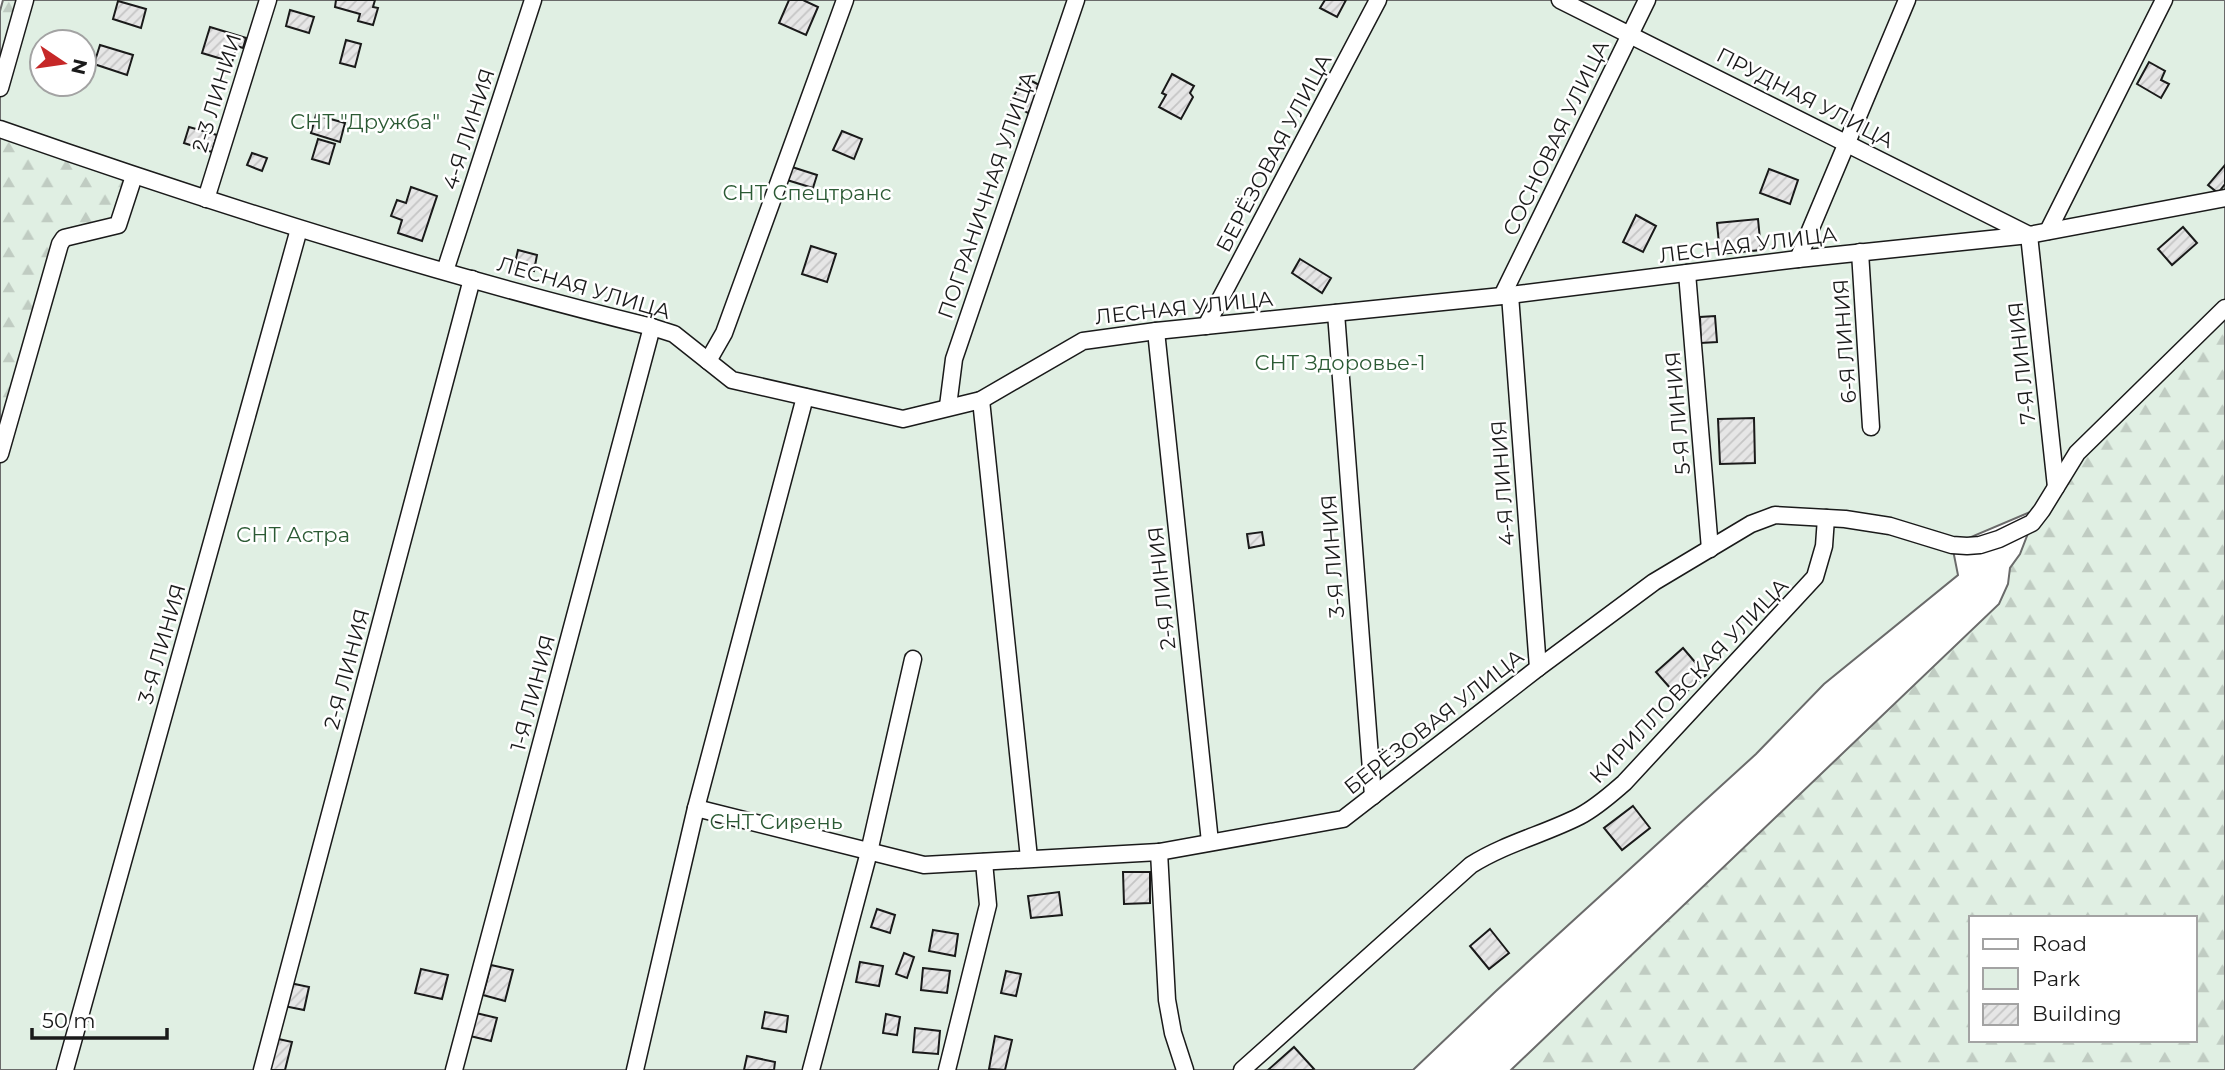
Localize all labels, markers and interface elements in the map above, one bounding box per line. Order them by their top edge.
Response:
north arrow [28,28,98,98]
street label: 2-3 ЛИНИИ [187,31,246,155]
street label: СОСНОВАЯ УЛИЦА [1497,36,1614,240]
street label: ПРУДНАЯ УЛИЦА [1712,42,1898,153]
street label: БЕРЁЗОВАЯ УЛИЦА [1211,49,1337,256]
text: N [66,57,92,77]
street label: 4-Я ЛИНИЯ [437,65,500,193]
street label: ПОГРАНИЧНАЯ УЛИЦА [932,68,1041,322]
park label: СНТ "Дружба" [290,109,440,134]
park label: СНТ Спецтранс [722,180,892,205]
street label: ЛЕСНАЯ УЛИЦА [1658,221,1839,268]
street label: ЛЕСНАЯ УЛИЦА [495,251,674,324]
street label: 6-Я ЛИНИЯ [1828,278,1861,404]
street label: ЛЕСНАЯ УЛИЦА [1094,286,1275,329]
street label: 7-Я ЛИНИЯ [2003,301,2040,426]
park label: СНТ Здоровье-1 [1255,350,1425,375]
street label: 5-Я ЛИНИЯ [1660,350,1695,476]
street label: 4-Я ЛИНИЯ [1486,419,1519,547]
street label: 3-Я ЛИНИЯ [1316,493,1349,619]
park label: СНТ Астра [236,522,350,547]
street label: 2-Я ЛИНИЯ [1143,525,1180,651]
street label: КИРИЛЛОВСКАЯ УЛИЦА [1584,573,1793,788]
street label: 3-Я ЛИНИЯ [132,581,191,707]
street label: 2-Я ЛИНИЯ [318,606,375,732]
street label: 1-Я ЛИНИЯ [505,632,560,754]
street label: БЕРЁЗОВАЯ УЛИЦА [1339,643,1529,800]
park label: СНТ Сирень [710,809,843,834]
legend [1969,916,2197,1042]
text: Road [2032,931,2087,956]
text: Park [2032,966,2080,991]
scale bar [32,996,166,1040]
text: Building [2032,1001,2122,1026]
text: 50 m [42,1008,96,1033]

